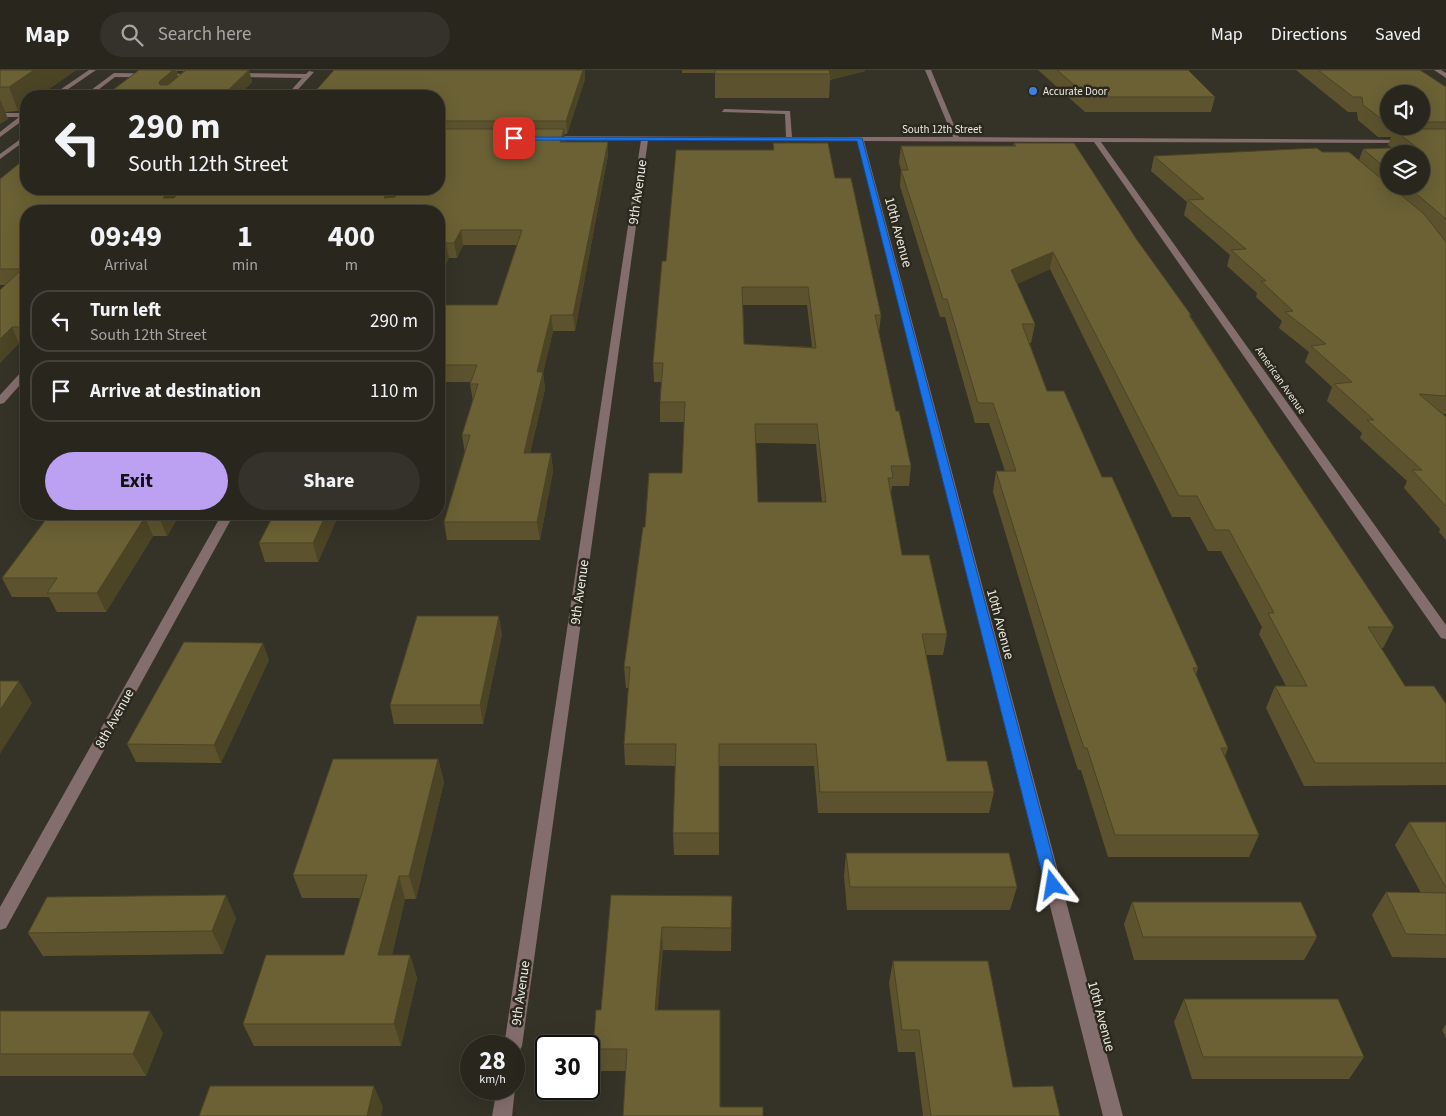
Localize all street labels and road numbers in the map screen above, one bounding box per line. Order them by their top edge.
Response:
street label: South 12th Street [902,122,982,137]
street label: 9th Avenue [624,158,652,226]
street label: 10th Avenue [879,195,917,270]
street label: American Avenue [1252,343,1310,418]
street label: 9th Avenue [566,558,594,626]
street label: 10th Avenue [981,587,1019,662]
street label: 8th Avenue [90,685,139,752]
street label: 9th Avenue [507,959,535,1027]
street label: 10th Avenue [1082,979,1120,1054]

